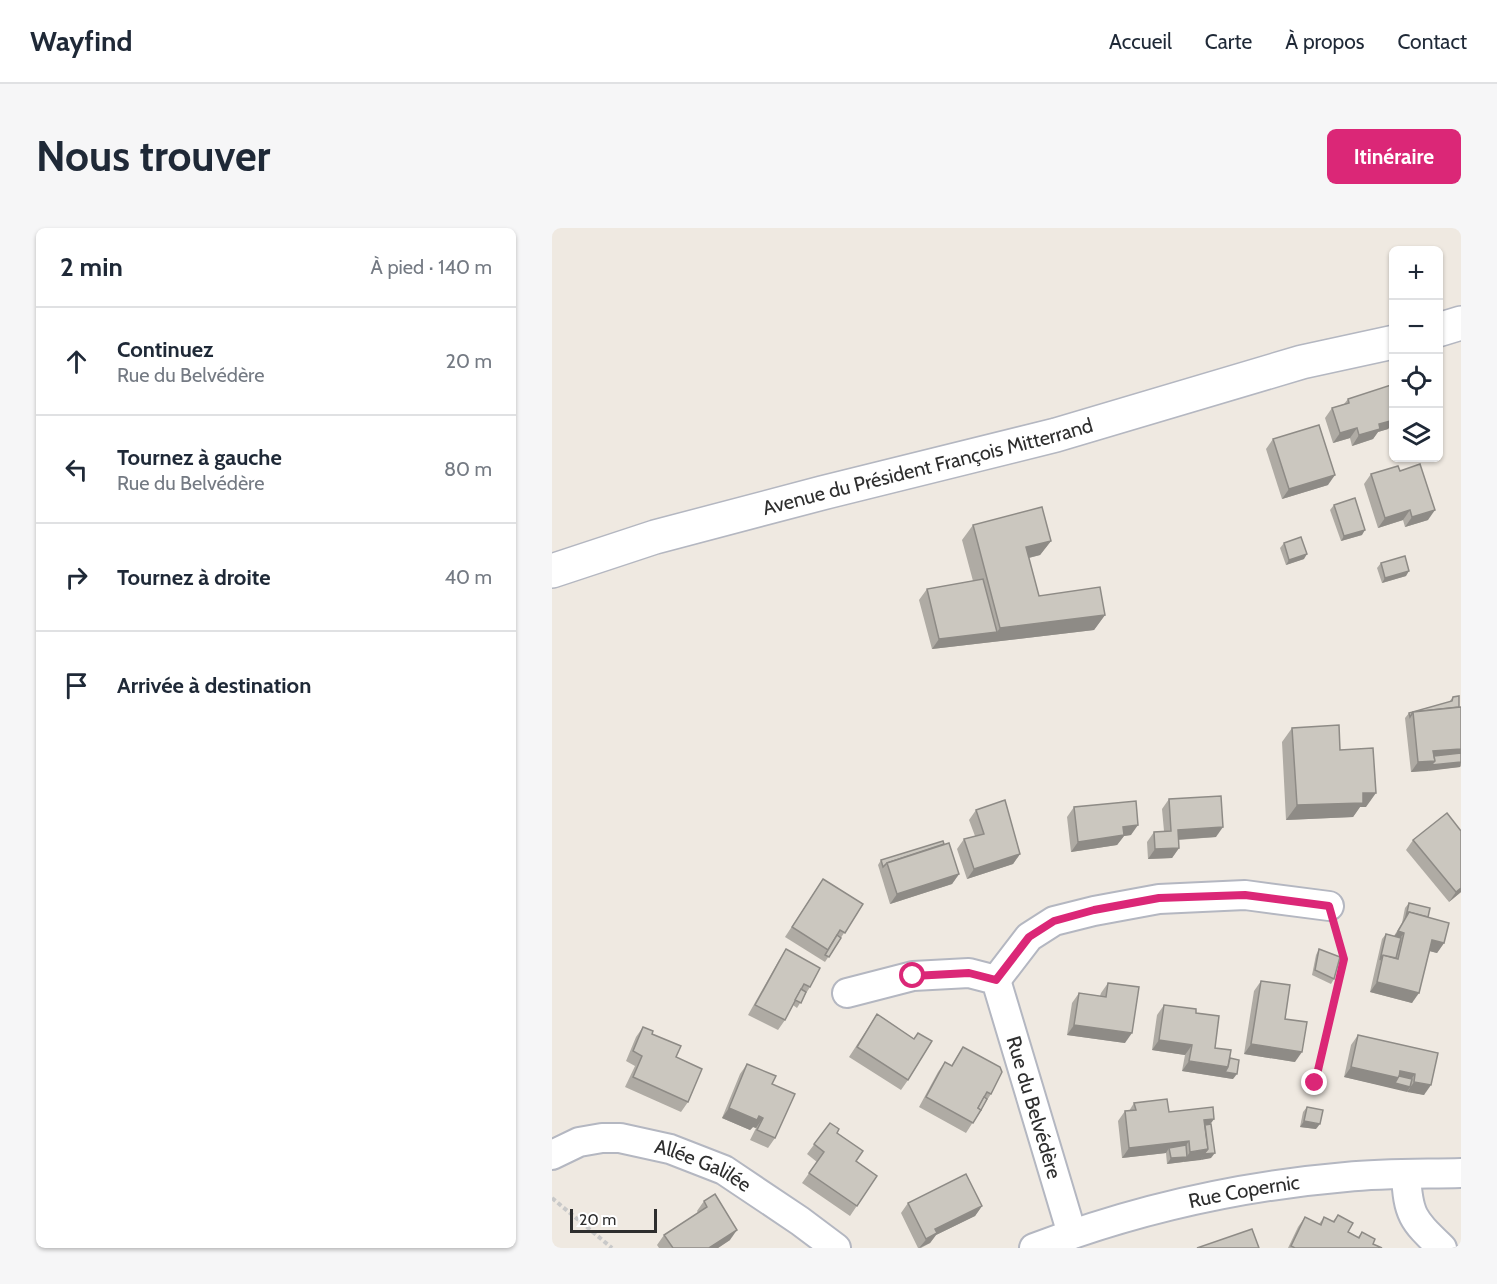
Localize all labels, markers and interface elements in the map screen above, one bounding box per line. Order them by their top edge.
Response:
text: Wayfind [30,24,132,58]
text: Accueil [1109,29,1172,54]
text: Carte [1205,29,1252,54]
text: À propos [1285,29,1364,54]
text: Contact [1397,29,1467,54]
button: Itinéraire [1327,129,1461,184]
text: Nous trouver [36,130,270,182]
map controls [1389,246,1443,462]
button: + [1389,246,1443,300]
text: 2 min [60,251,123,283]
text: À pied · 140 m [371,255,492,279]
button: − [1389,300,1443,354]
text: Continuez [117,336,214,363]
icon: ahead [60,345,93,378]
text: 20 m [446,349,492,373]
button: locate [1389,354,1443,408]
text: Rue du Belvédère [117,363,264,387]
button: layers [1389,408,1443,462]
street label: Avenue du Président François Mitterrand [760,413,1095,520]
text: Tournez à gauche [117,444,282,471]
icon: left [60,453,93,486]
text: 80 m [444,457,492,481]
text: Rue du Belvédère [117,471,264,495]
icon: right [60,561,93,594]
text: Tournez à droite [117,564,271,591]
text: 40 m [444,565,492,589]
icon: arrive [60,669,93,702]
text: Arrivée à destination [117,672,311,699]
route start [899,962,925,988]
street label: Rue du Belvédère [1001,1033,1067,1181]
route end [1301,1069,1327,1095]
street label: Allée Galilée [652,1134,756,1197]
street label: Rue Copernic [1186,1170,1301,1213]
scale bar [570,1206,657,1234]
text: 20 m [579,1210,616,1229]

